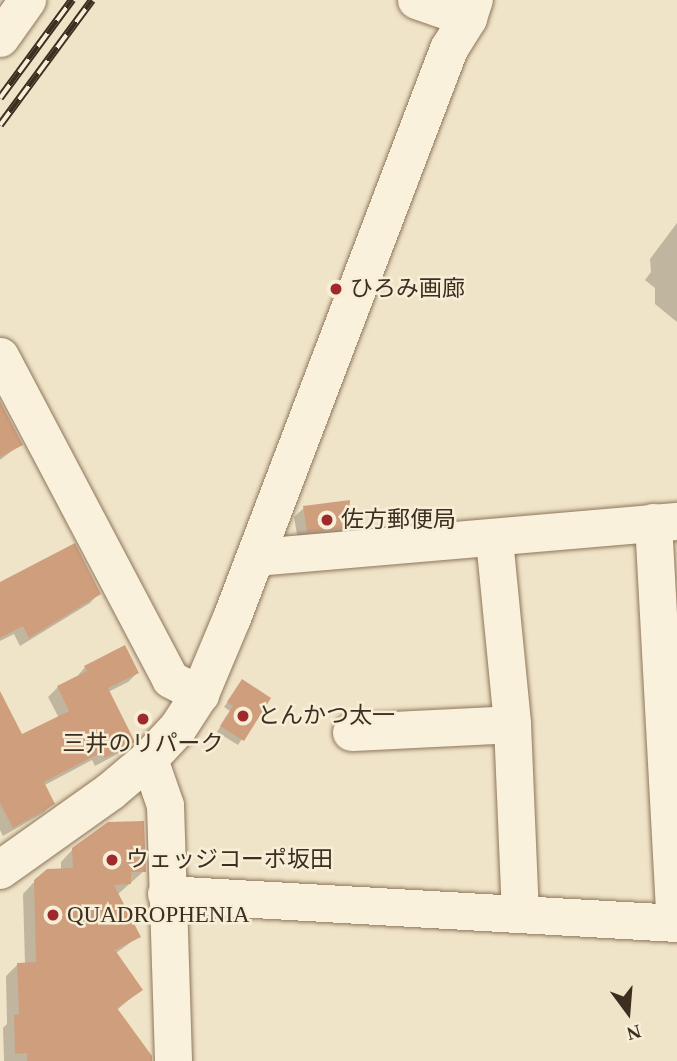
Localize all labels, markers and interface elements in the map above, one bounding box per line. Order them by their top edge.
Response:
place label: ひろみ画廊 [350,275,465,303]
marker: ひろみ画廊 [328,281,344,297]
place label: 佐方郵便局 [341,506,456,534]
marker: 佐方郵便局 [319,512,335,528]
place label: とんかつ太一 [257,702,395,730]
marker: とんかつ太一 [235,708,251,724]
marker: 三井のリパーク [135,711,151,727]
place label: 三井のリパーク [63,730,223,758]
place label: ウェッジコーポ坂田 [126,846,333,874]
marker: ウェッジコーポ坂田 [104,852,120,868]
place label: QUADROPHENIA [67,901,250,929]
marker: QUADROPHENIA [45,907,61,923]
north arrow [593,977,663,1047]
text: N [624,1021,643,1045]

